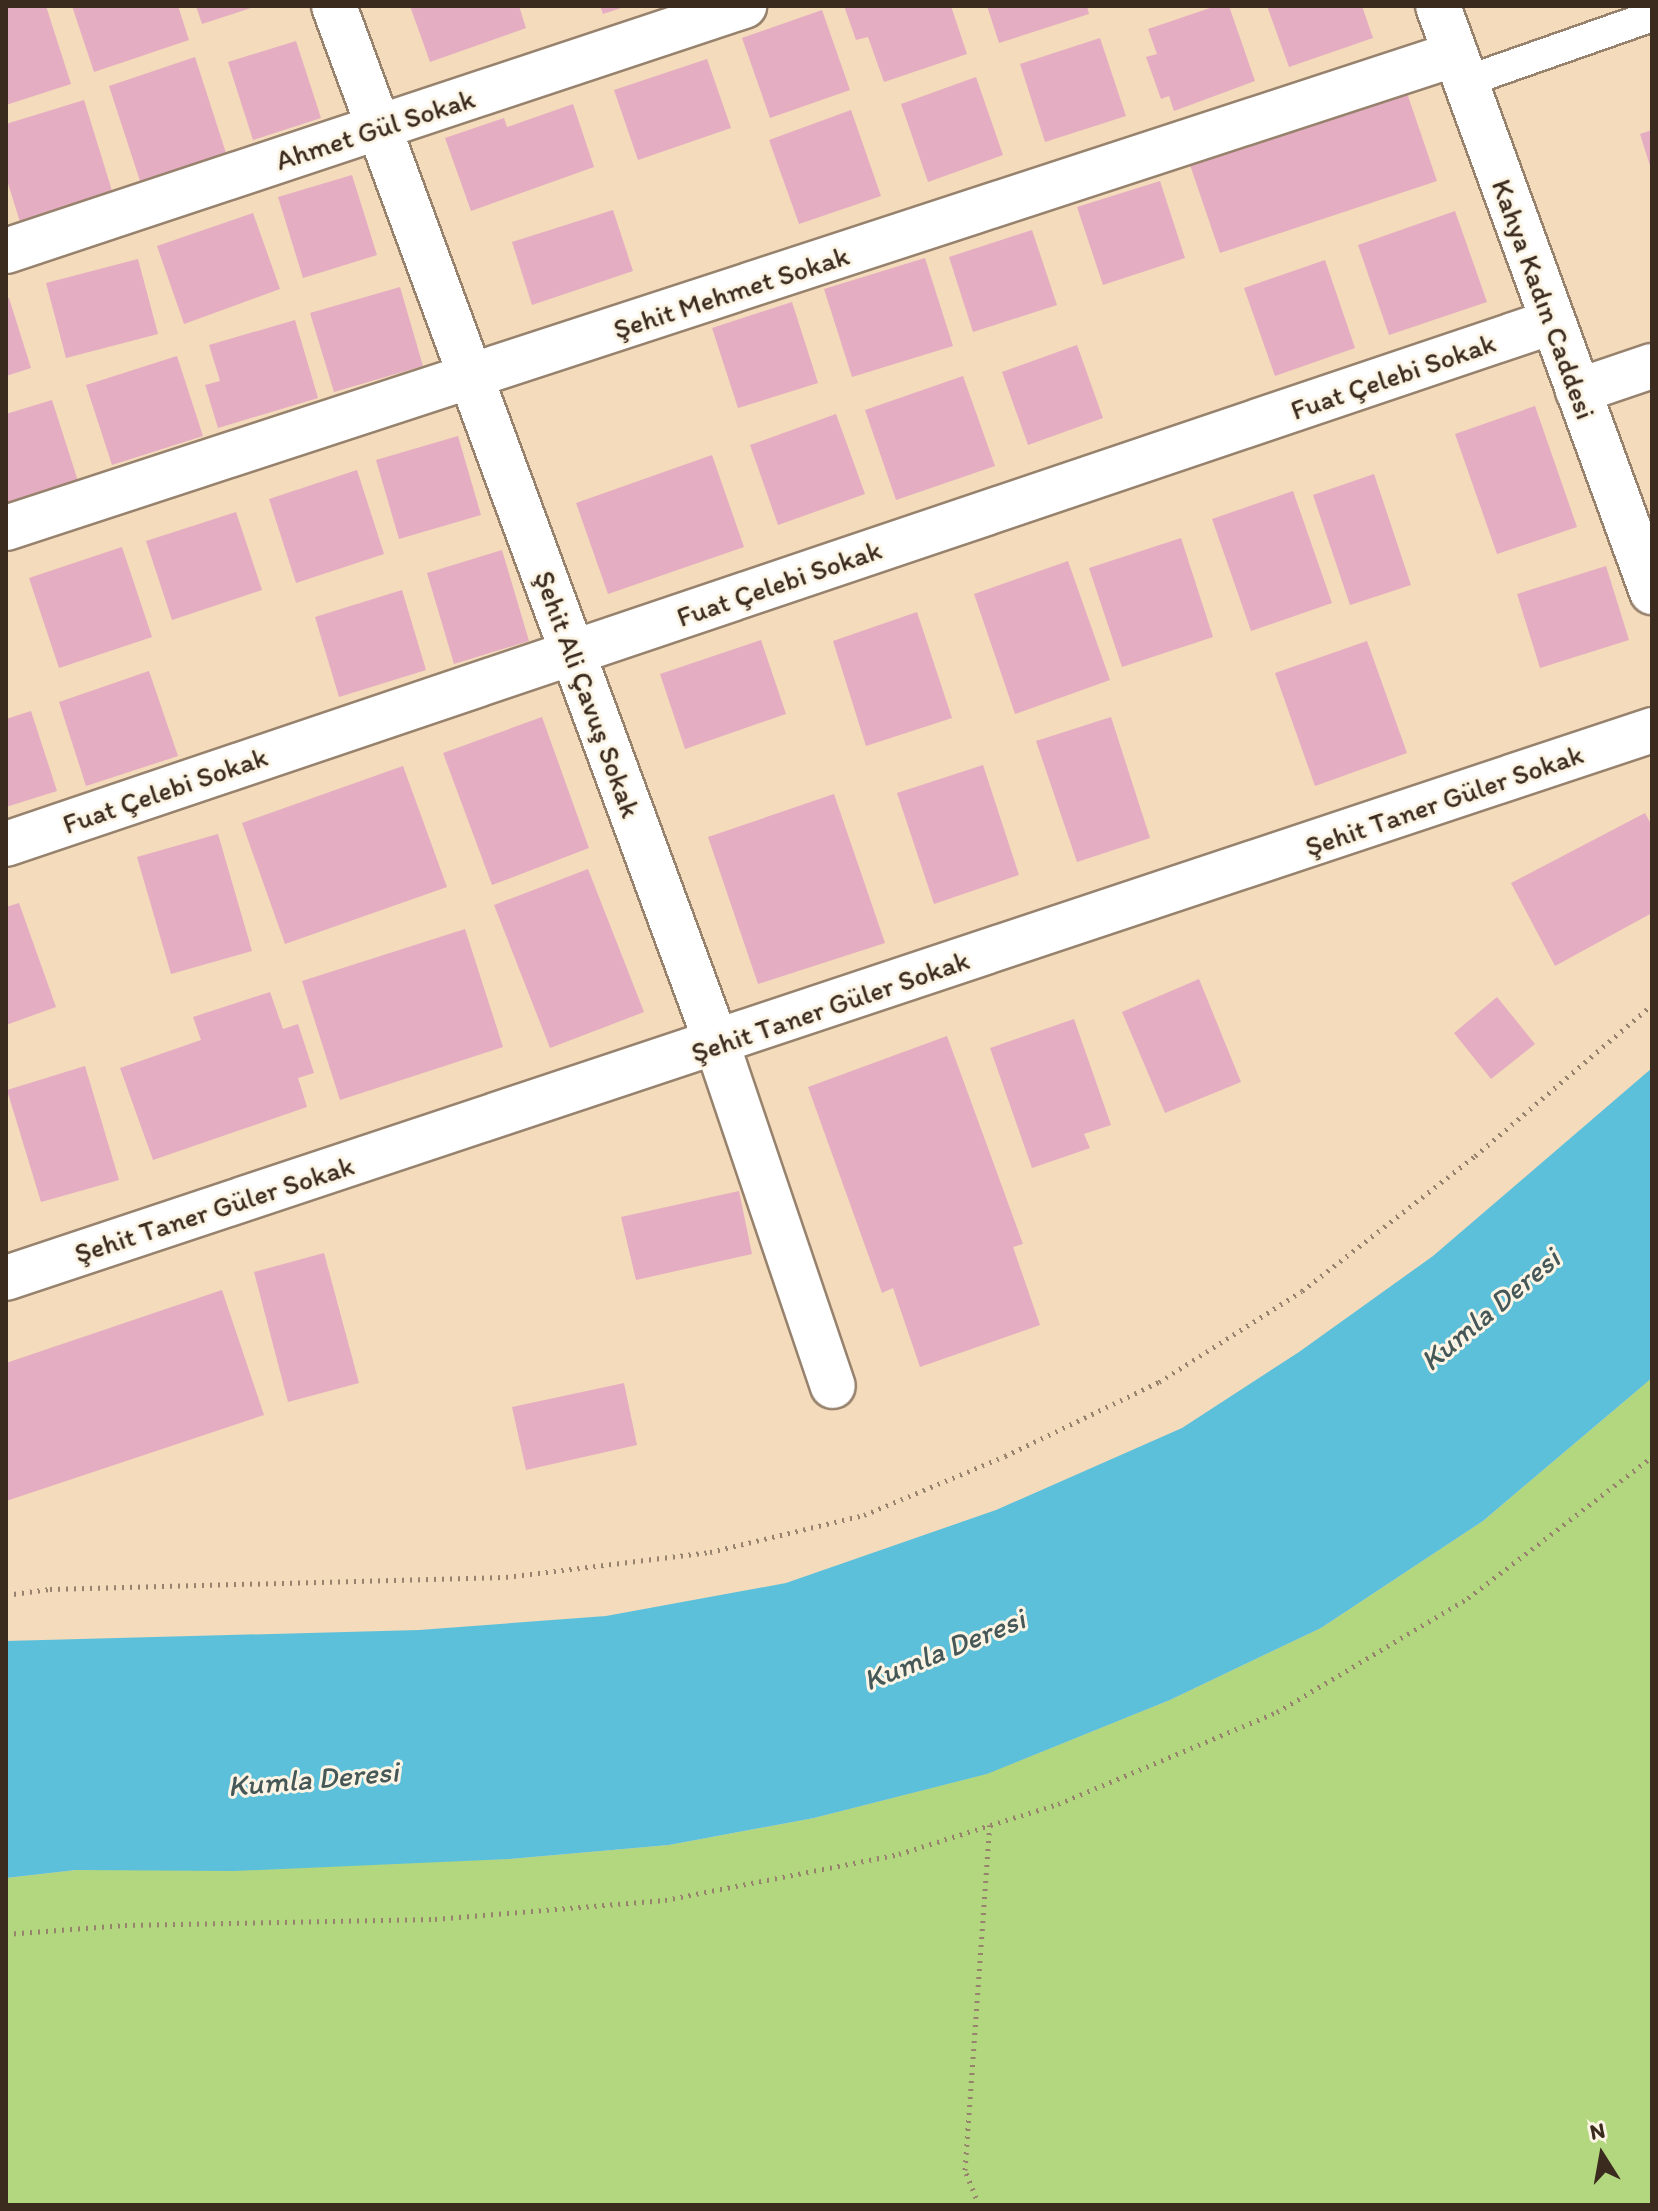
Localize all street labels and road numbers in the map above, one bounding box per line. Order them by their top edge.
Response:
street label: Ahmet Gül Sokak [271,81,479,177]
street label: Kahya Kadın Caddesi [1485,174,1603,424]
street label: Şehit Mehmet Sokak [610,238,852,346]
street label: Fuat Çelebi Sokak [1287,325,1499,427]
street label: Fuat Çelebi Sokak [673,532,885,634]
street label: Şehit Ali Çavuş Sokak [528,566,648,822]
street label: Şehit Taner Güler Sokak [1303,737,1585,863]
street label: Fuat Çelebi Sokak [59,739,271,841]
street label: Şehit Taner Güler Sokak [689,943,971,1069]
street label: Şehit Taner Güler Sokak [72,1149,356,1269]

